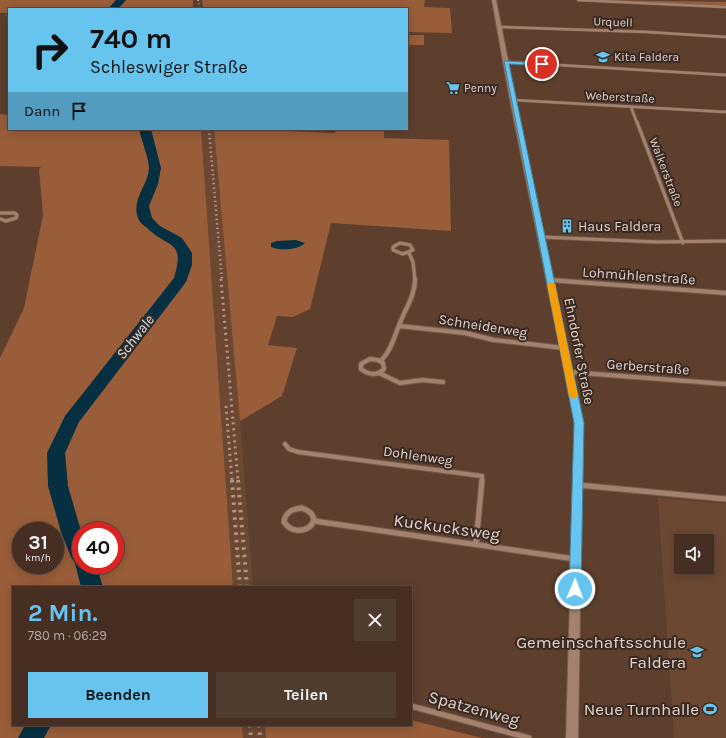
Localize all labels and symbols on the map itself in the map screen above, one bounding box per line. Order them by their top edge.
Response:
street label: Urquell [593,14,633,30]
pin [525,47,559,81]
school or university icon: Kita Faldera [595,49,611,65]
place label: Kita Faldera [614,50,679,64]
supermarket icon: Penny [445,80,461,96]
place label: Penny [464,81,497,95]
street label: Weberstraße [585,88,655,106]
street label: Walkerstraße [646,135,686,209]
building icon: Haus Faldera [559,218,575,234]
place label: Haus Faldera [578,218,661,235]
street label: Lohmühlenstraße [582,264,696,288]
street label: Ehndorfer Straße [560,296,598,406]
water label: Schwale [112,311,158,363]
street label: Schneiderweg [437,311,529,341]
street label: Gerberstraße [606,356,690,378]
street label: Dohlenweg [382,443,454,469]
street label: Kuckucksweg [393,510,502,544]
speed limit sign: 40 [72,522,124,574]
position arrow [554,568,596,610]
place label: Gemeinschaftsschule Faldera [516,632,686,672]
school or university icon: Gemeinschaftsschule Faldera [689,644,705,660]
street label: Spatzenweg [426,686,522,730]
place label: Neue Turnhalle [584,699,699,719]
sports icon: Neue Turnhalle [702,701,718,717]

